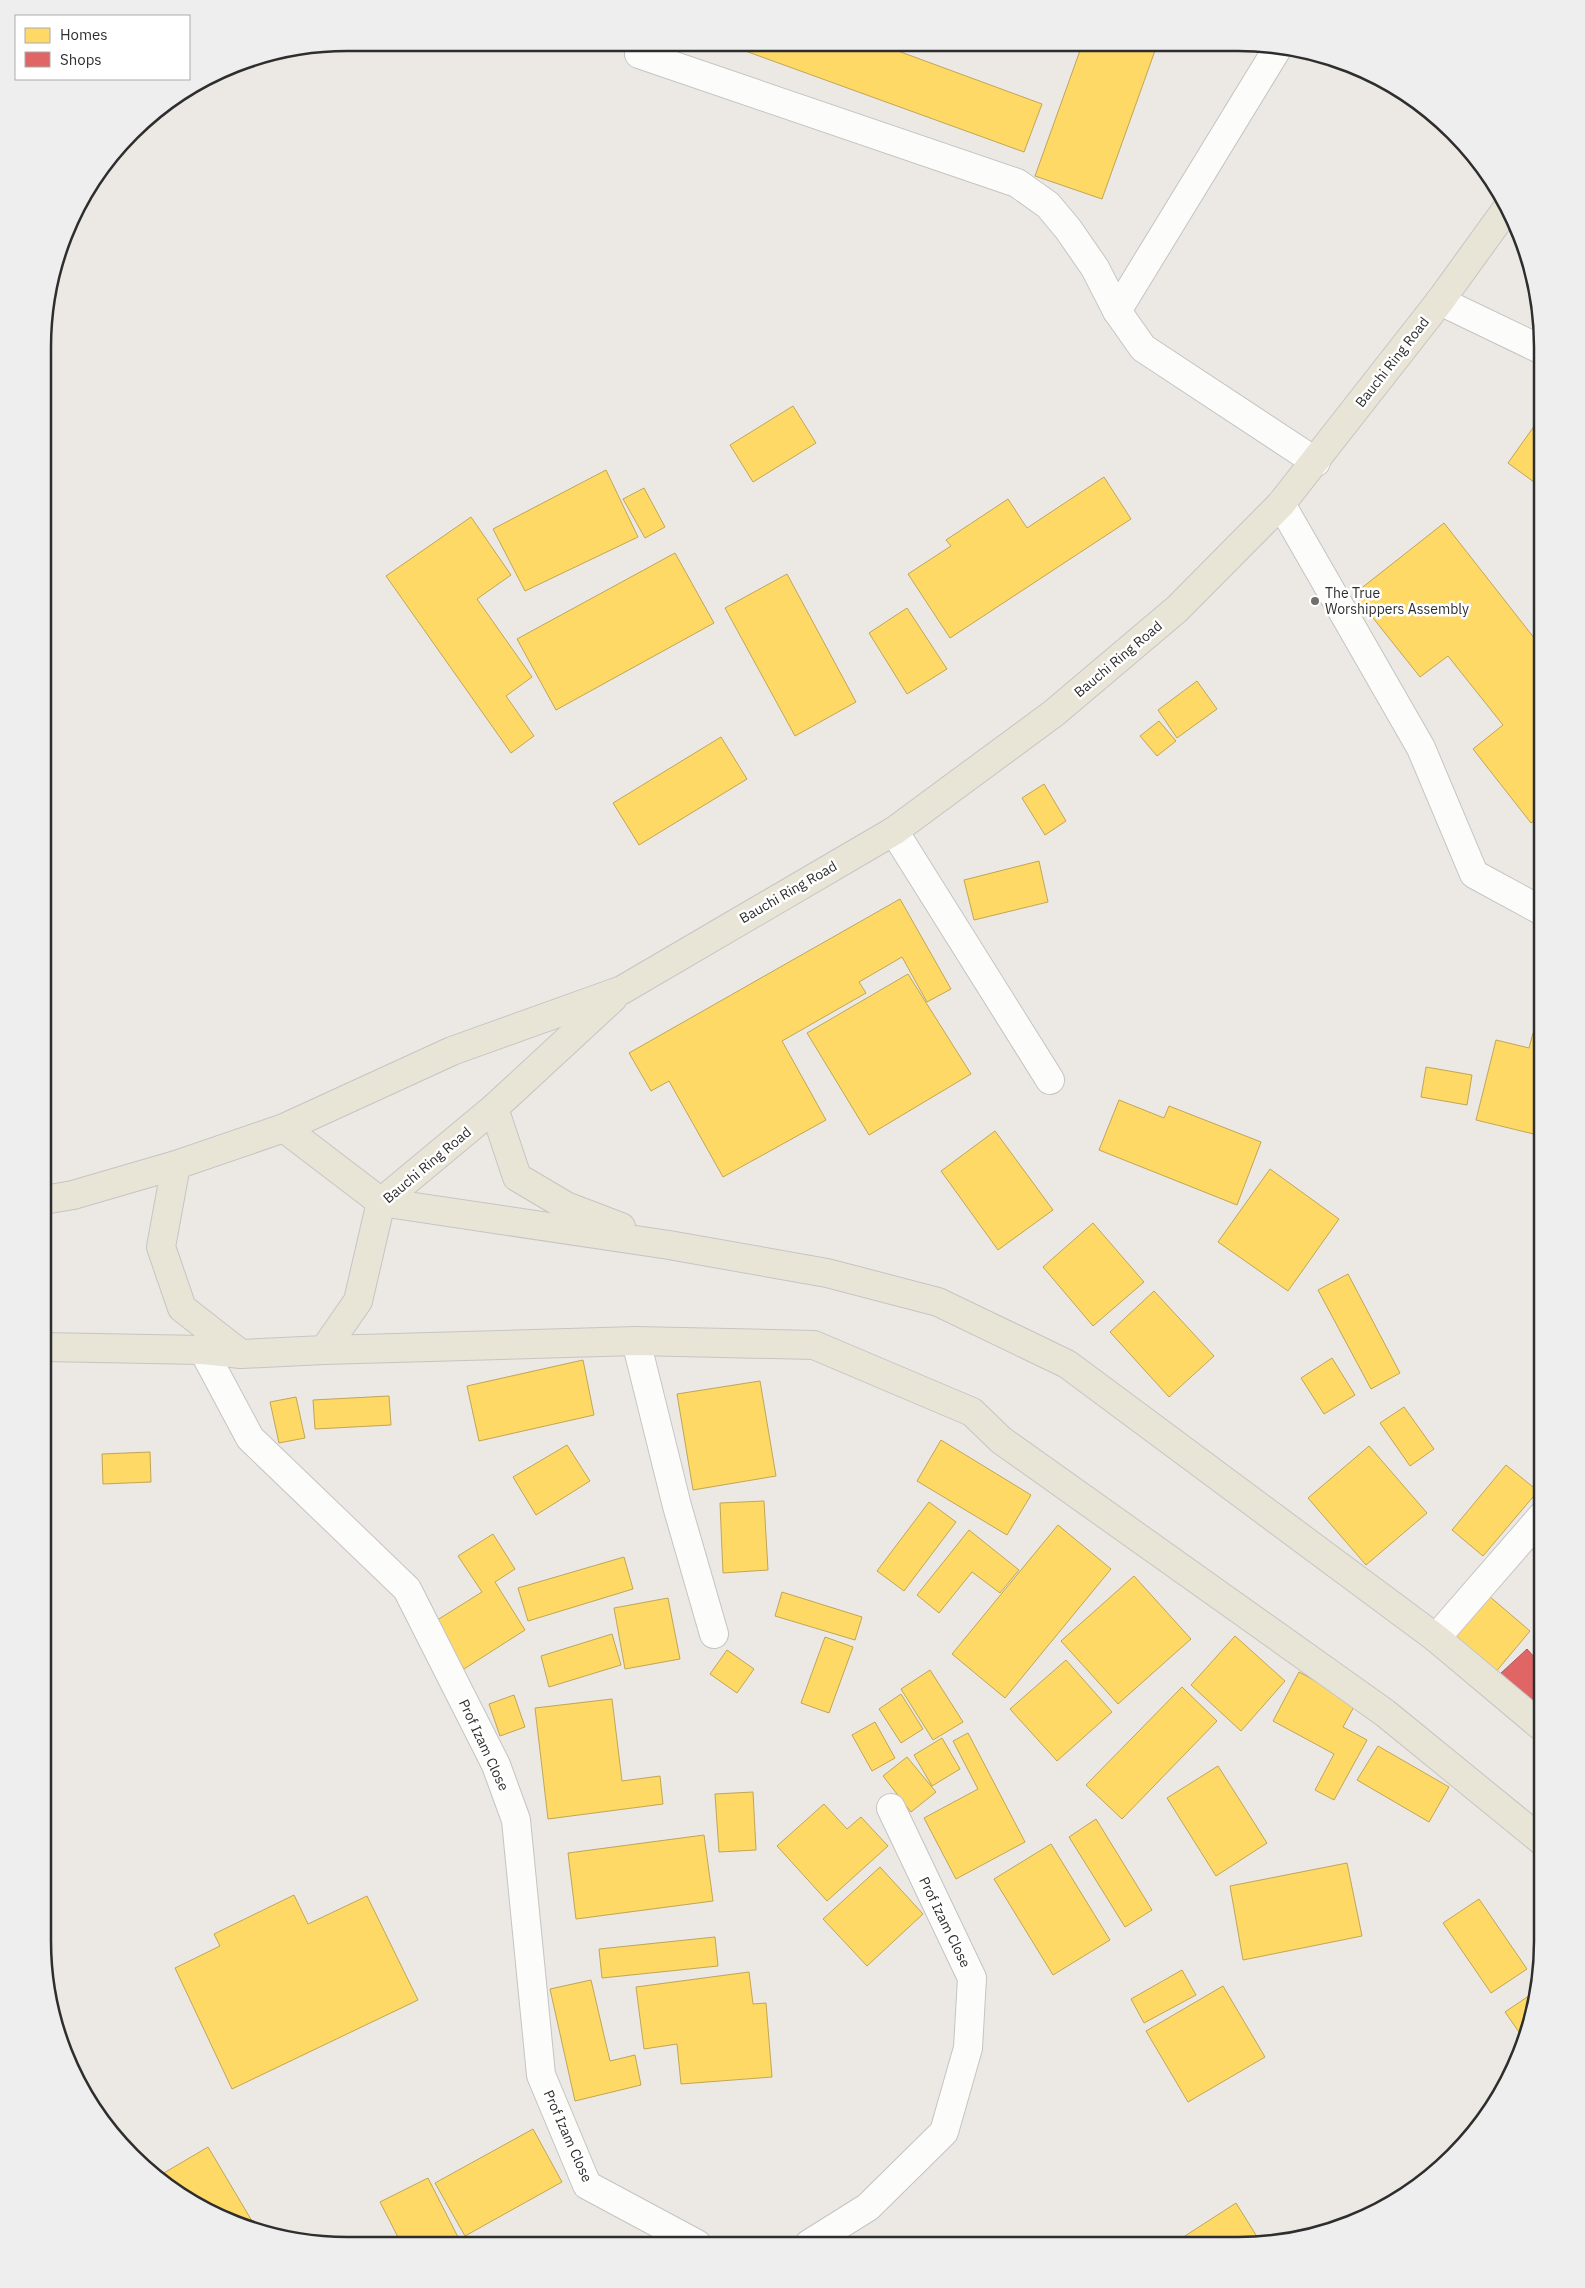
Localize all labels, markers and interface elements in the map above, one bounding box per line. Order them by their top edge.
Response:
legend [15,15,190,80]
text: Homes [60,25,108,44]
text: Shops [60,50,102,69]
street label: Bauchi Ring Road [1351,313,1433,411]
place label: The True Worshippers Assembly [1325,584,1469,618]
marker: The True Worshippers Assembly [1309,595,1321,607]
street label: Bauchi Ring Road [1070,617,1166,701]
street label: Bauchi Ring Road [736,857,840,927]
street label: Bauchi Ring Road [379,1123,475,1207]
street label: Prof Izam Close [455,1696,513,1794]
street label: Prof Izam Close [915,1874,975,1971]
street label: Prof Izam Close [540,2087,596,2185]

